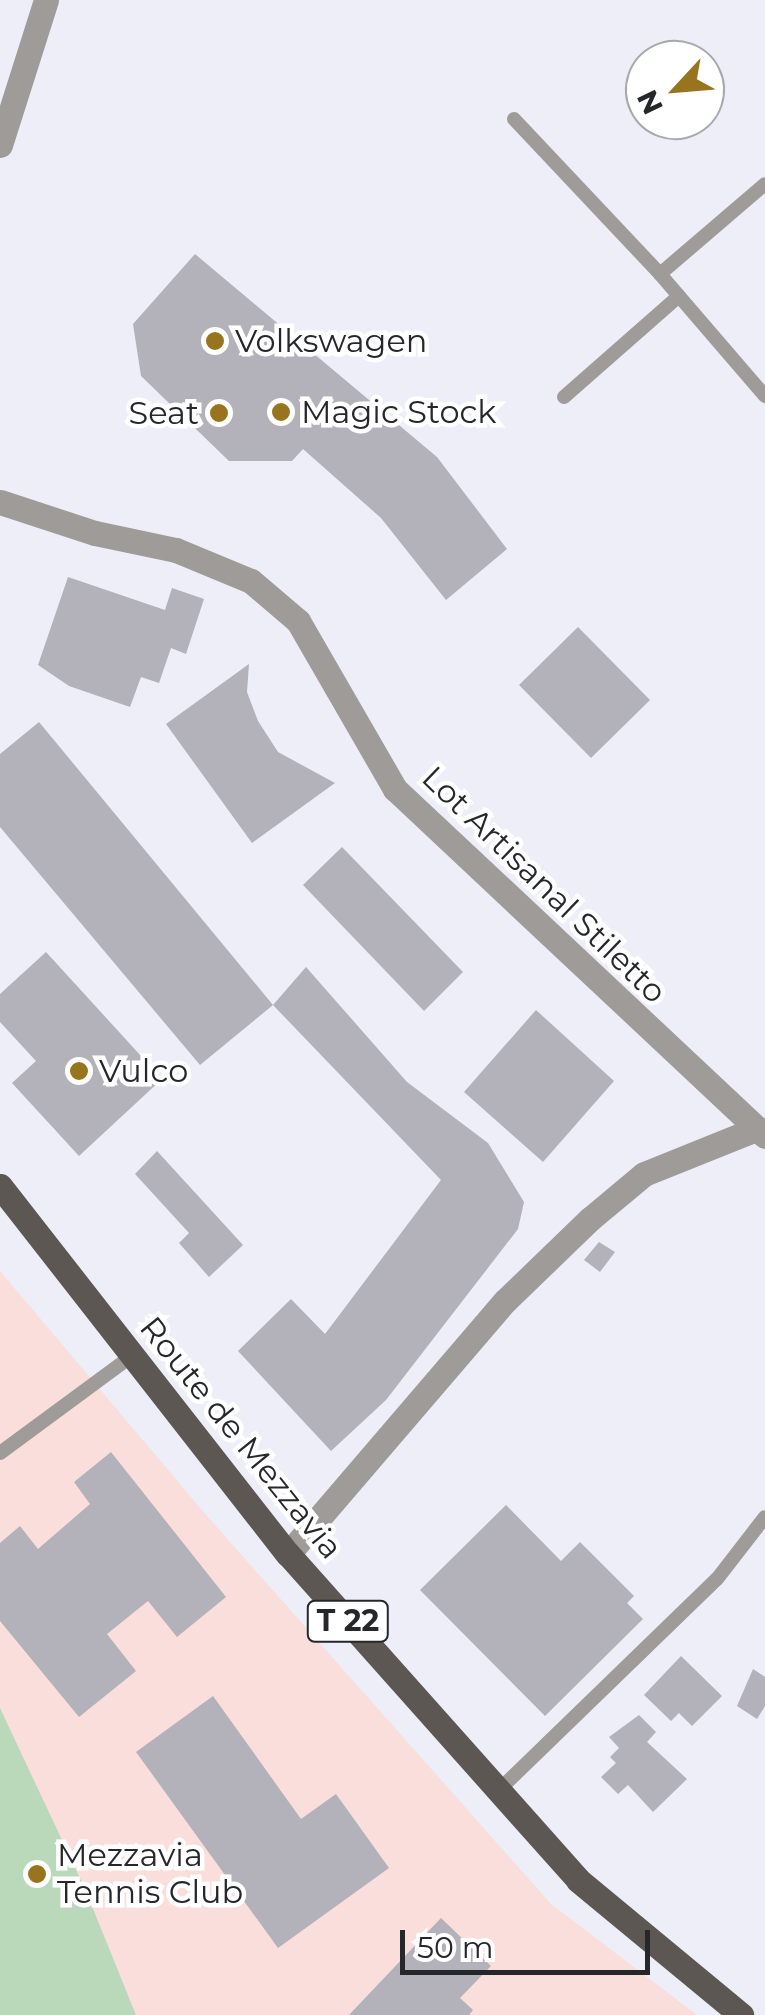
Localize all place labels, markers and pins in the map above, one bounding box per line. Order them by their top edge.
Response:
place label: Volkswagen [235,322,427,360]
marker: Volkswagen [204,330,226,352]
place label: Magic Stock [301,393,496,431]
place label: Seat [129,394,199,432]
marker: Magic Stock [270,401,292,423]
marker: Seat [208,402,230,424]
place label: Vulco [99,1052,188,1090]
marker: Vulco [68,1060,90,1082]
place label: Mezzavia Tennis Club [57,1837,243,1912]
marker: Mezzavia Tennis Club [26,1863,48,1885]

